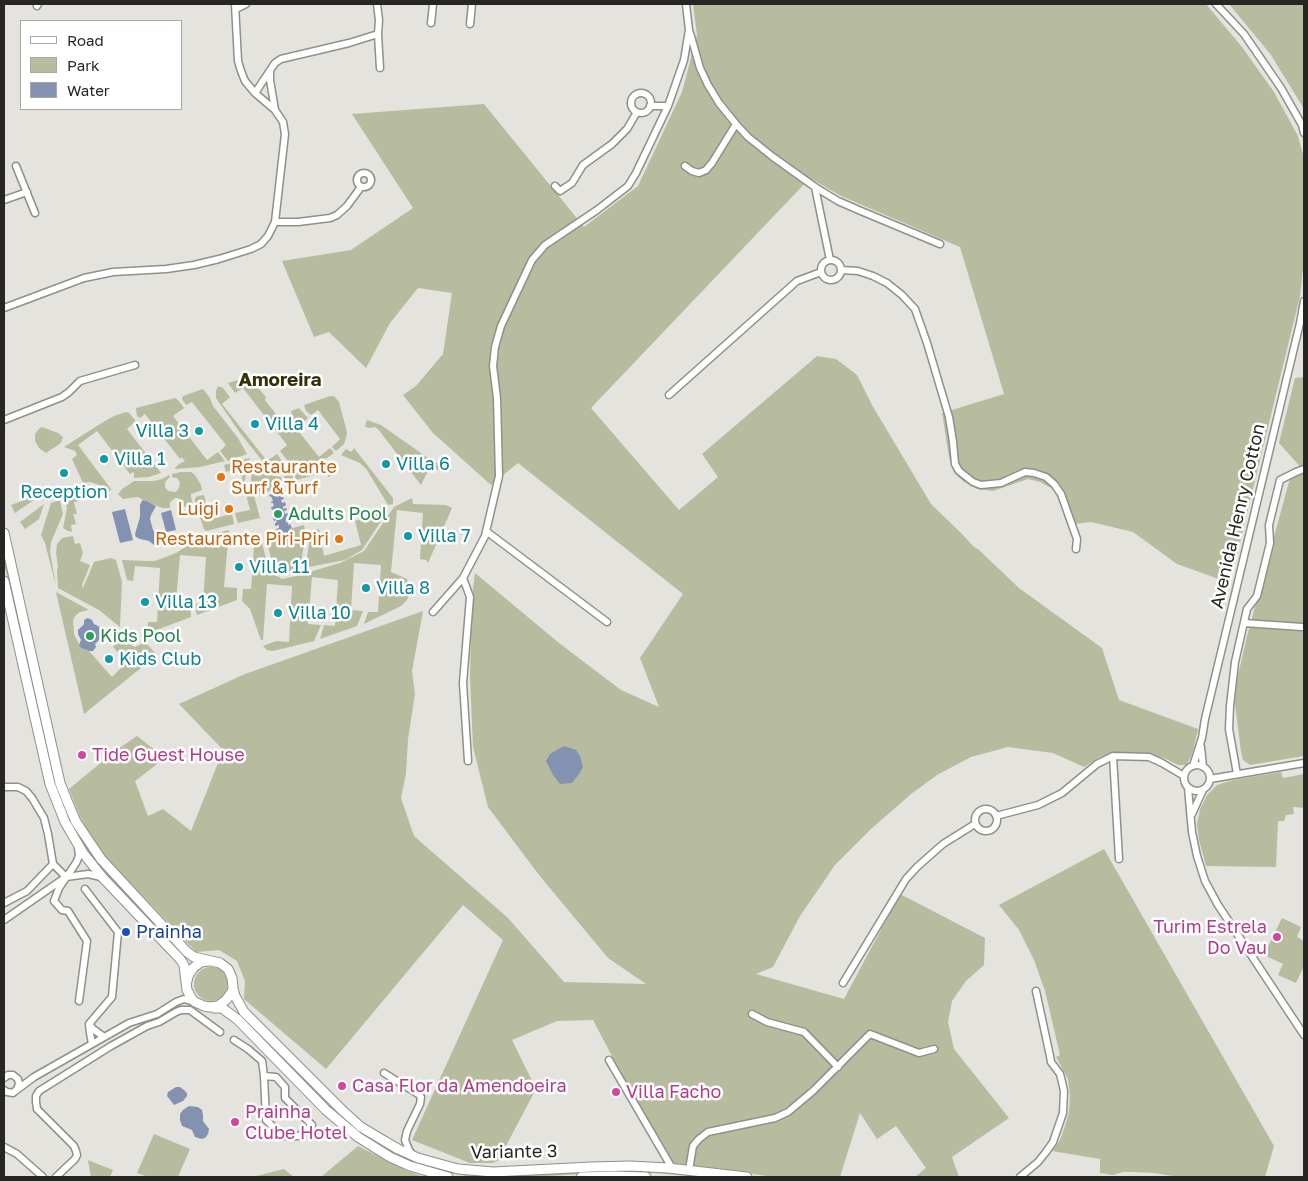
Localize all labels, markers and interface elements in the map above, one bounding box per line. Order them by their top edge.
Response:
legend [20,20,182,110]
text: Road [67,31,104,49]
text: Park [67,56,99,74]
text: Water [67,81,110,99]
district label: Amoreira [238,369,322,391]
place label: Villa 4 [265,413,319,435]
marker: Villa 4 [249,418,261,430]
place label: Villa 3 [135,420,189,442]
street label: Avenida Henry Cotton [1206,421,1270,611]
marker: Villa 3 [193,425,205,437]
place label: Villa 1 [114,448,166,470]
marker: Villa 1 [98,453,110,465]
place label: Villa 6 [396,453,450,475]
place label: Restaurante Surf &Turf [231,456,337,498]
marker: Villa 6 [380,458,392,470]
marker: Reception [58,467,70,479]
marker: Restaurante Surf &Turf [215,471,227,483]
place label: Reception [20,481,108,503]
place label: Luigi [177,498,219,520]
marker: Luigi [223,503,235,515]
place label: Adults Pool [288,503,387,525]
marker: Adults Pool [272,508,284,520]
place label: Villa 7 [418,525,471,547]
place label: Restaurante Piri-Piri [155,528,329,550]
marker: Villa 7 [402,530,414,542]
marker: Restaurante Piri-Piri [333,533,345,545]
place label: Villa 11 [249,556,310,578]
marker: Villa 11 [233,561,245,573]
place label: Villa 8 [376,577,430,599]
marker: Villa 8 [360,582,372,594]
place label: Villa 13 [155,591,217,613]
marker: Villa 13 [139,596,151,608]
place label: Villa 10 [288,602,351,624]
marker: Villa 10 [272,607,284,619]
place label: Kids Pool [100,625,181,647]
marker: Kids Pool [84,630,96,642]
place label: Kids Club [119,648,201,670]
marker: Kids Club [103,653,115,665]
place label: Tide Guest House [92,744,245,766]
marker: Tide Guest House [76,749,88,761]
place label: Turim Estrela Do Vau [1153,916,1267,959]
place label: Prainha [136,921,202,943]
marker: Prainha [120,926,132,938]
marker: Turim Estrela Do Vau [1271,931,1283,943]
place label: Casa Flor da Amendoeira [352,1075,567,1097]
marker: Casa Flor da Amendoeira [336,1080,348,1092]
place label: Villa Facho [626,1081,721,1103]
marker: Villa Facho [610,1086,622,1098]
place label: Prainha Clube Hotel [245,1101,348,1144]
marker: Prainha Clube Hotel [229,1116,241,1128]
street label: Variante 3 [470,1140,558,1164]

